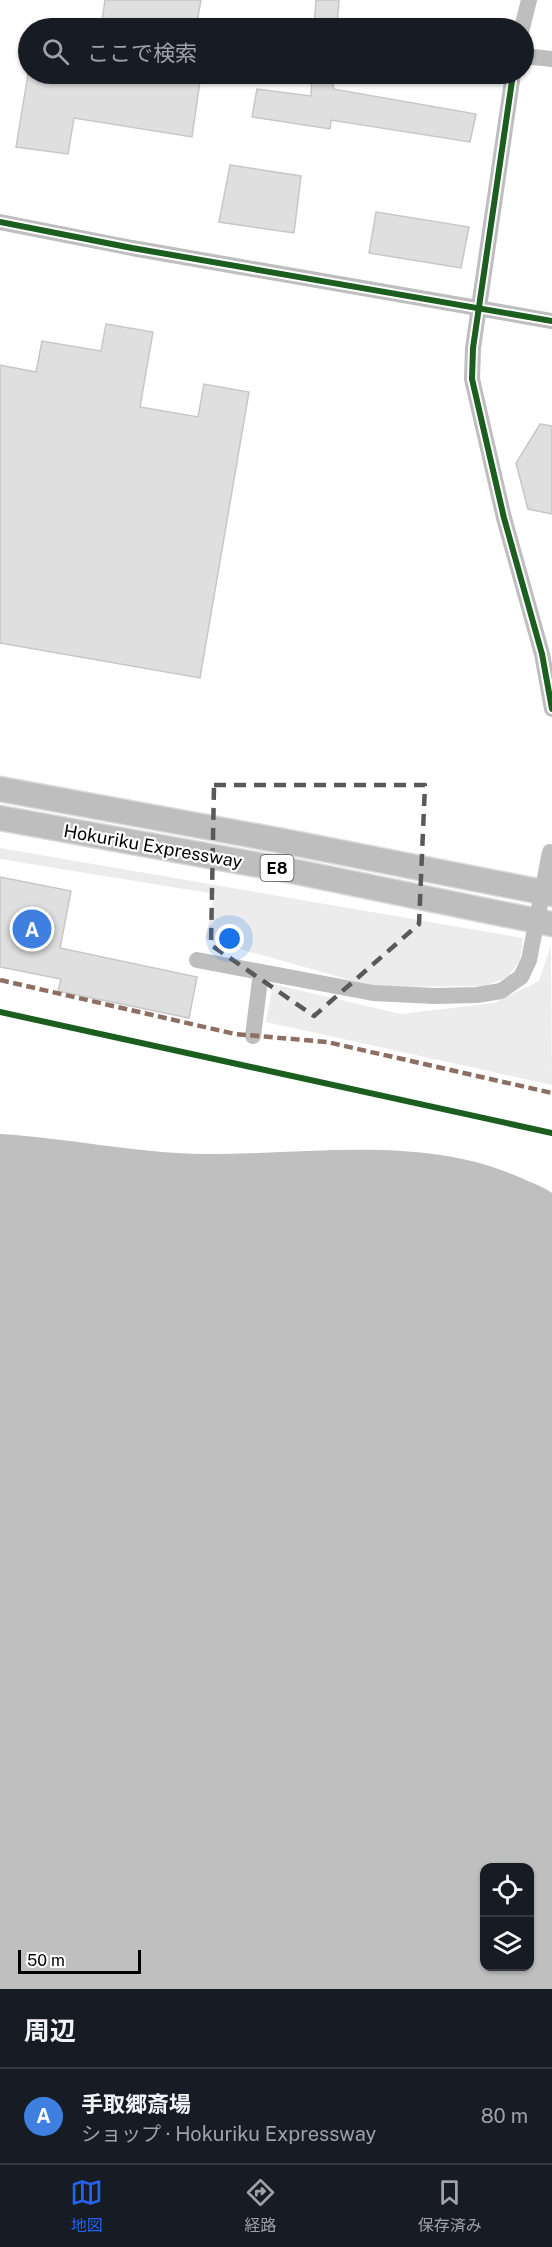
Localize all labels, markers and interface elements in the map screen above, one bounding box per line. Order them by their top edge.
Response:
search box [18,18,534,84]
icon: search [39,35,72,68]
text: ここで検索 [87,40,197,66]
street label: Hokuriku Expressway [62,820,244,872]
road number: E8 [260,855,294,881]
pin: A [12,906,51,952]
your location [215,924,244,953]
map controls [480,1863,534,1971]
button: locate [480,1863,534,1917]
button: layers [480,1917,534,1971]
scale bar [18,1947,141,1974]
text: 50 m [27,1951,65,1970]
text: 周辺 [24,2015,76,2046]
text: 手取郷斎場 [81,2091,191,2117]
text: A [36,2104,51,2128]
text: 80 m [481,2104,528,2128]
text: ショップ · Hokuriku Expressway [81,2122,376,2146]
tab: 地図 [70,2176,103,2236]
tab: 経路 [244,2176,277,2236]
tab: 保存済み [418,2176,482,2236]

